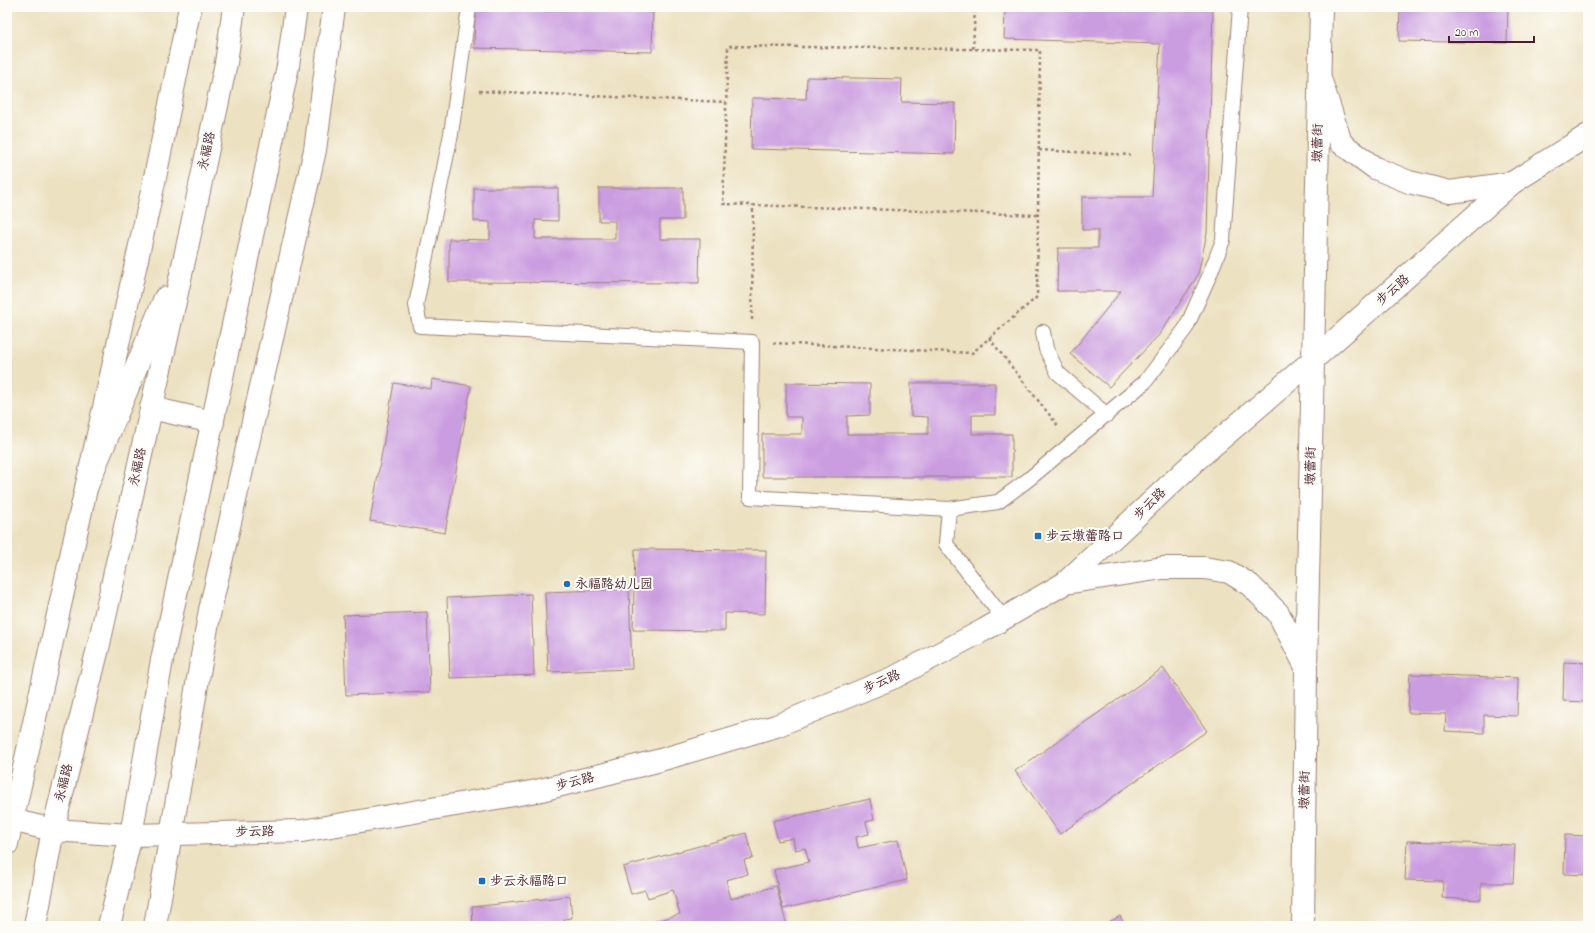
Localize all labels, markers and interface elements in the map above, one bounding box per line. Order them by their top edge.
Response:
scale bar [1449,18,1534,44]
text: 20 m [1455,24,1478,42]
street label: 墩蕾街 [1308,123,1328,163]
street label: 永福路 [194,130,220,172]
street label: 步云路 [1372,270,1414,310]
street label: 永福路 [125,446,151,488]
street label: 墩蕾街 [1301,446,1321,486]
street label: 步云路 [1129,484,1171,524]
place label: 步云墩蕾路口 [1046,527,1124,546]
marker: 步云墩蕾路口 [1033,531,1043,541]
place label: 永福路幼儿园 [575,575,653,594]
marker: 永福路幼儿园 [562,579,572,589]
street label: 步云路 [860,665,904,699]
street label: 永福路 [50,762,78,804]
street label: 步云路 [554,768,596,796]
street label: 墩蕾街 [1295,770,1315,810]
street label: 步云路 [235,822,275,842]
place label: 步云永福路口 [490,872,568,891]
marker: 步云永福路口 [477,876,487,886]

